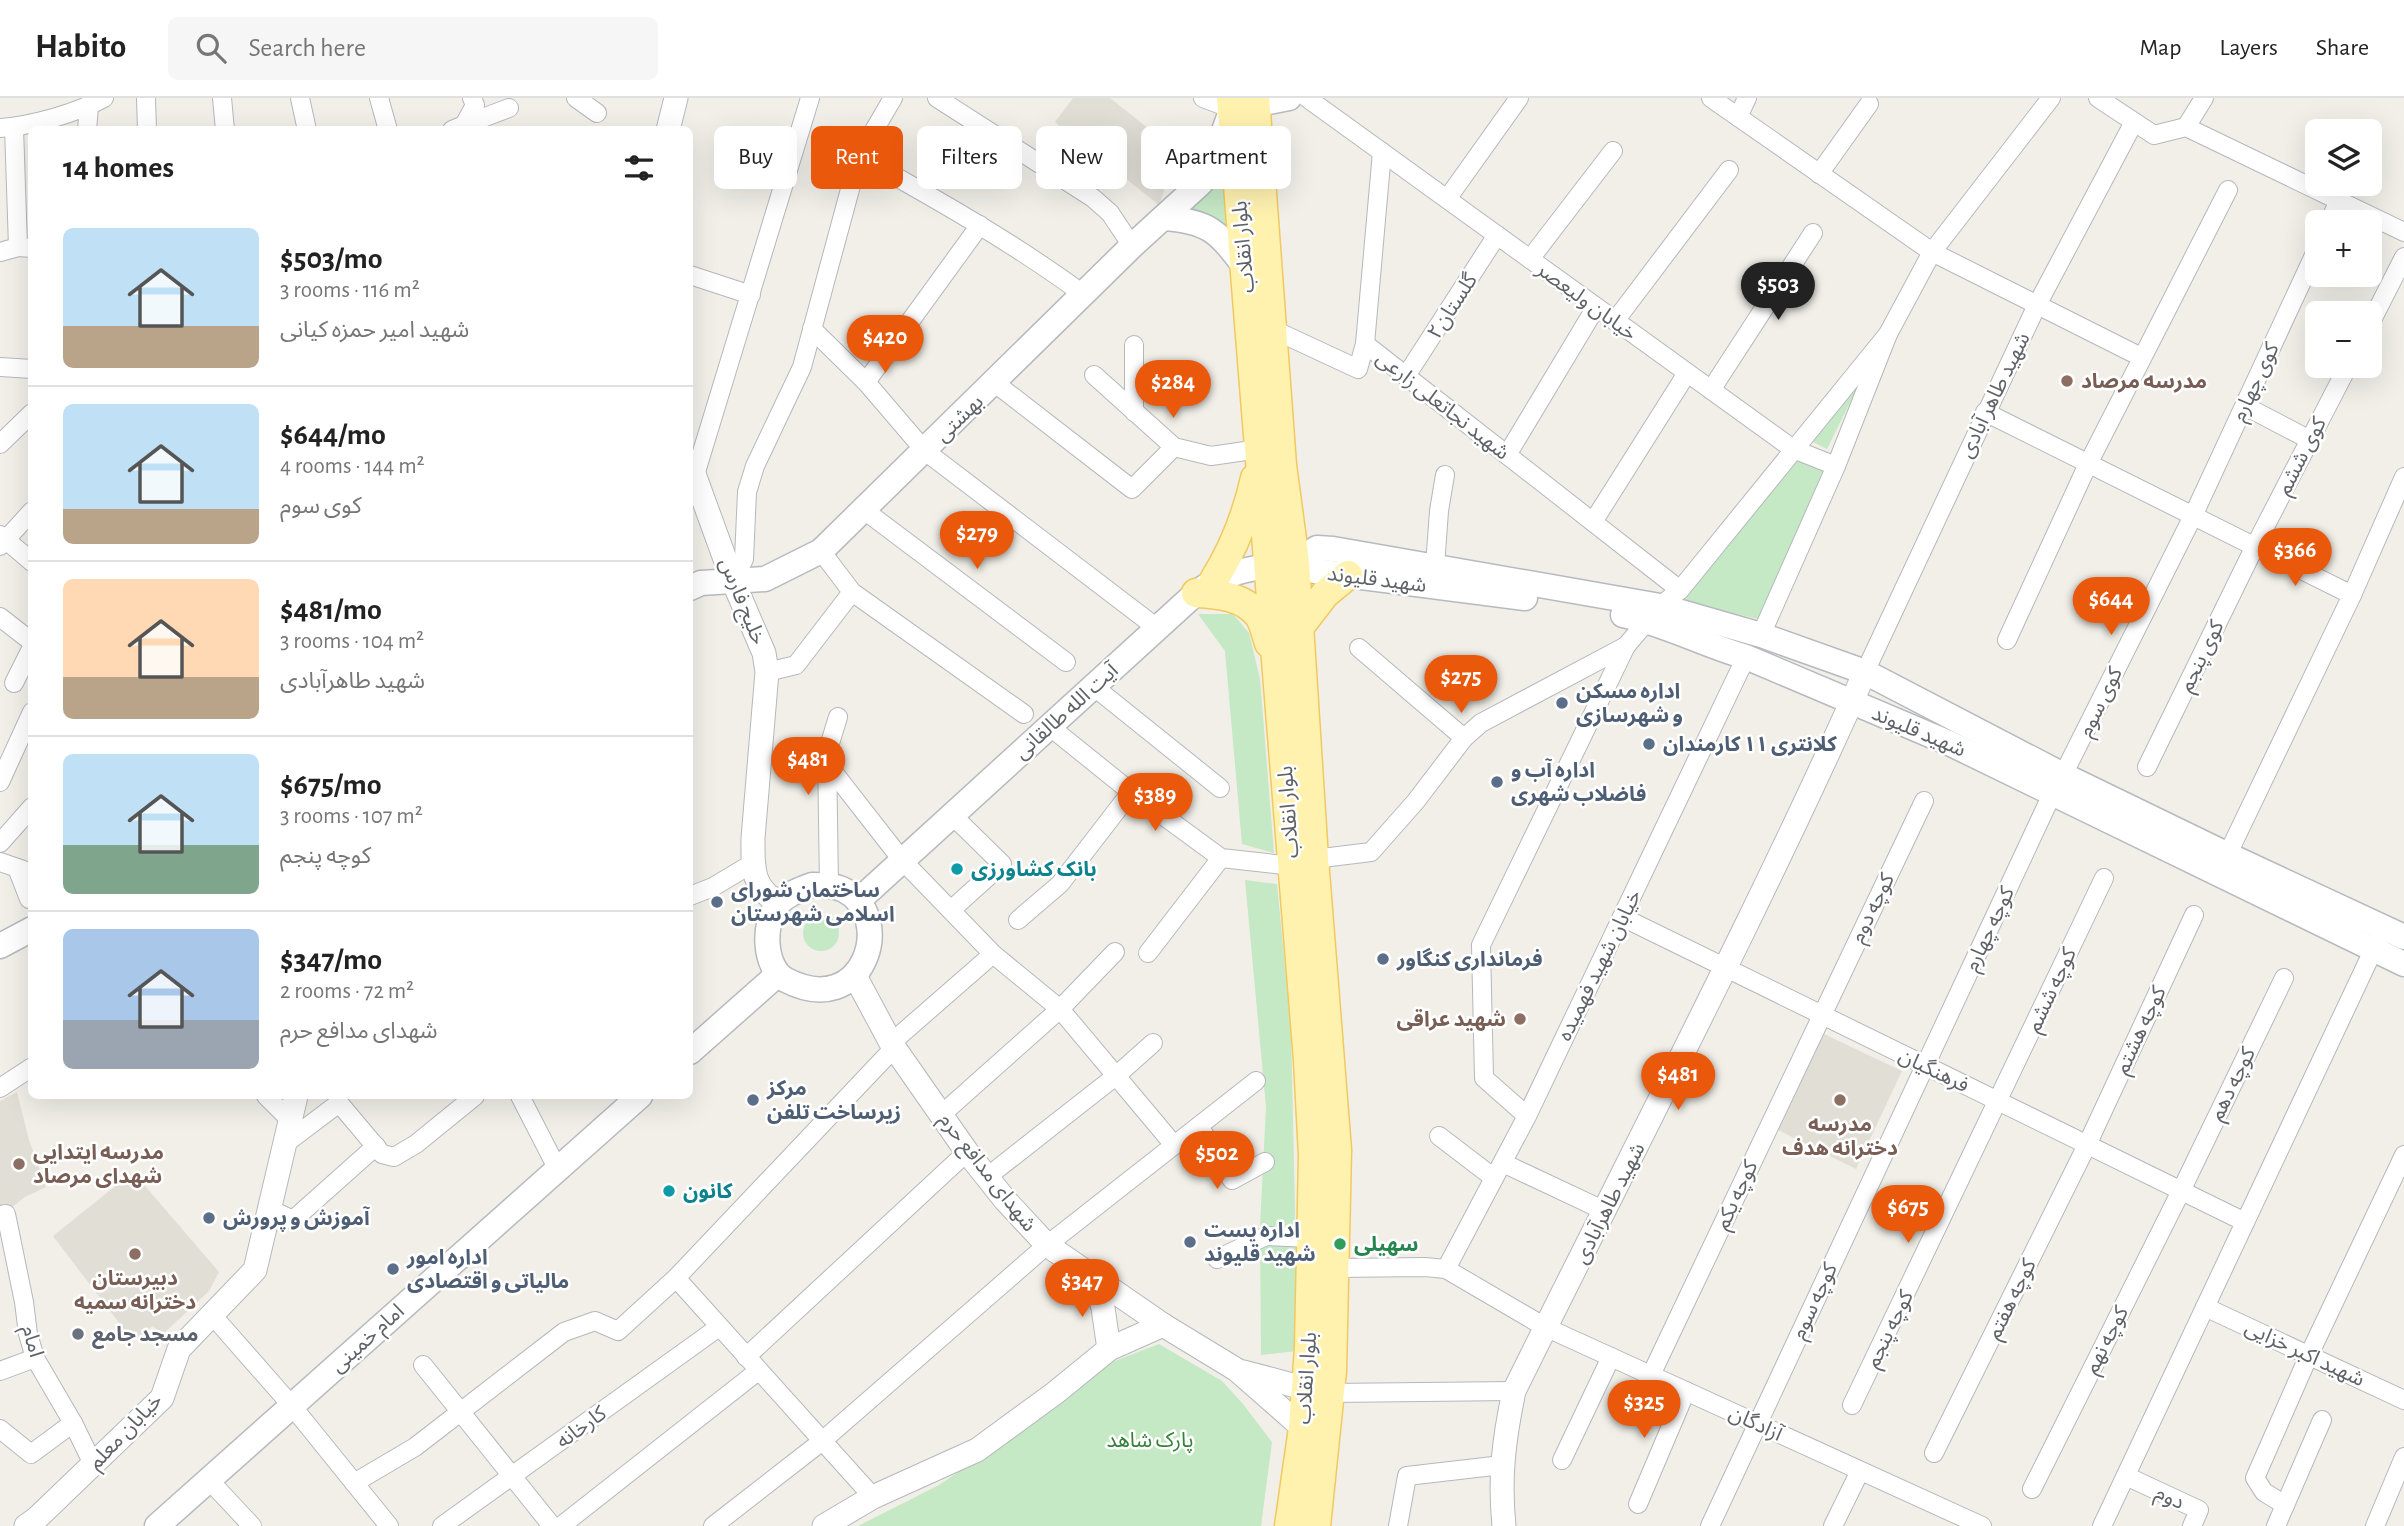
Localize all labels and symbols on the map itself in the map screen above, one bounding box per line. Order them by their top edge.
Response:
street label: بلوار انقلاب [1229,200,1259,294]
street label: خیابان ولیعصر [1531,258,1641,345]
pin: $503 [1737,262,1819,322]
street label: گلستان۲ [1423,269,1482,343]
pin: $420 [844,316,926,375]
street label: شهید طاهر آبادی [1954,329,2035,462]
street label: کوی چهارم [2228,339,2287,427]
street label: شهید نجاتعلی زارعی [1372,347,1513,464]
pin: $284 [1132,360,1214,420]
place label: مدرسه مرصاد [2081,371,2207,393]
marker: مدرسه مرصاد [2059,373,2075,389]
street label: بهشتی [931,391,988,447]
street label: کوی ششم [2273,414,2334,500]
pin: $279 [936,512,1018,571]
pin: $366 [2254,528,2336,588]
street label: خلیج فارس [712,555,769,649]
street label: شهید قلیوند [1326,563,1428,597]
pin: $644 [2070,578,2152,637]
street label: کوی پنجم [2175,617,2231,697]
pin: $275 [1420,656,1502,715]
street label: آیت الله طالقانی [1009,658,1124,764]
street label: کوی سوم [2075,664,2131,743]
place label: اداره مسکن و شهرسازی [1576,681,1683,727]
marker: اداره مسکن و شهرسازی [1554,695,1570,711]
street label: شهید قلیوند [1868,702,1969,762]
place label: کلانتری ۱۱ کارمندان [1663,734,1837,756]
marker: کلانتری ۱۱ کارمندان [1641,736,1657,752]
pin: $481 [767,738,849,797]
place label: اداره آب و فاضلاب شهری [1511,758,1646,806]
street label: بلوار انقلاب [1275,765,1303,859]
pin: $389 [1114,774,1196,833]
marker: اداره آب و فاضلاب شهری [1489,774,1505,790]
place label: بانک کشاورزی [971,859,1097,881]
marker: بانک کشاورزی [949,861,965,877]
street label: کوچه دوم [1847,870,1903,948]
place label: ساختمان شورای اسلامی شهرستان [731,880,895,926]
street label: کوچه چهارم [1961,883,2023,977]
street label: خیابان شهید فهمیده [1554,886,1646,1044]
marker: ساختمان شورای اسلامی شهرستان [709,894,725,910]
street label: کوچه ششم [2023,944,2084,1037]
place label: فرمانداری کنگاور [1396,947,1543,971]
marker: فرمانداری کنگاور [1375,951,1391,967]
street label: کوچه هشتم [2111,983,2174,1079]
place label: شهید عراقی [1397,1009,1506,1031]
marker: شهید عراقی [1512,1011,1528,1027]
street label: فرهنگیان [1895,1044,1973,1097]
street label: کوچه دهم [2206,1044,2263,1126]
pin: $481 [1637,1052,1719,1112]
place label: مرکز زیرساخت تلفن [766,1078,901,1124]
marker: مرکز زیرساخت تلفن [745,1092,761,1108]
marker: مدرسه دخترانه هدف [1832,1092,1848,1108]
street label: شهدای مدافع حرم [931,1109,1040,1239]
place label: مدرسه دخترانه هدف [1782,1114,1898,1160]
pin: $502 [1176,1132,1258,1191]
street label: شهید طاهرآبادی [1569,1139,1650,1267]
place label: مدرسه ایتدایی شهدای مرصاد [33,1142,164,1188]
marker: مدرسه ایتدایی شهدای مرصاد [11,1156,27,1172]
street label: کوچه یکم [1711,1157,1765,1235]
place label: کانون [683,1181,733,1203]
marker: کانون [661,1183,677,1199]
pin: $675 [1867,1186,1949,1245]
place label: آموزش و پرورش [223,1206,371,1232]
marker: آموزش و پرورش [201,1210,217,1226]
place label: اداره پست شهید قلیوند [1204,1220,1316,1266]
marker: اداره پست شهید قلیوند [1182,1234,1198,1250]
place label: سهیلی [1354,1234,1419,1256]
marker: سهیلی [1332,1236,1348,1252]
marker: دبیرستان دخترانه سمیه [127,1246,143,1262]
place label: اداره امور مالیاتی و اقتصادی [406,1247,569,1293]
street label: کوچه هفتم [1983,1255,2044,1345]
pin: $347 [1041,1260,1123,1319]
street label: کوچه سوم [1788,1260,1846,1345]
marker: اداره امور مالیاتی و اقتصادی [385,1261,401,1277]
place label: دبیرستان دخترانه سمیه [74,1268,196,1314]
street label: کوچه پنجم [1862,1287,1921,1373]
street label: امام خمینی [327,1300,411,1380]
street label: کوچه نهم [2081,1303,2136,1379]
street label: شهید اکبر خزایی [2241,1317,2368,1391]
street label: امام [13,1323,47,1361]
place label: مسجد جامع [92,1324,199,1349]
marker: مسجد جامع [70,1326,86,1342]
street label: بلوار انقلاب [1293,1331,1321,1425]
pin: $325 [1603,1380,1685,1440]
street label: خیابان معلم [84,1390,169,1476]
street label: آزادگان [1725,1401,1787,1446]
street label: کارخانه [552,1402,611,1453]
park label: پارک شاهد [1107,1430,1193,1453]
street label: دوم [2150,1482,2188,1518]

